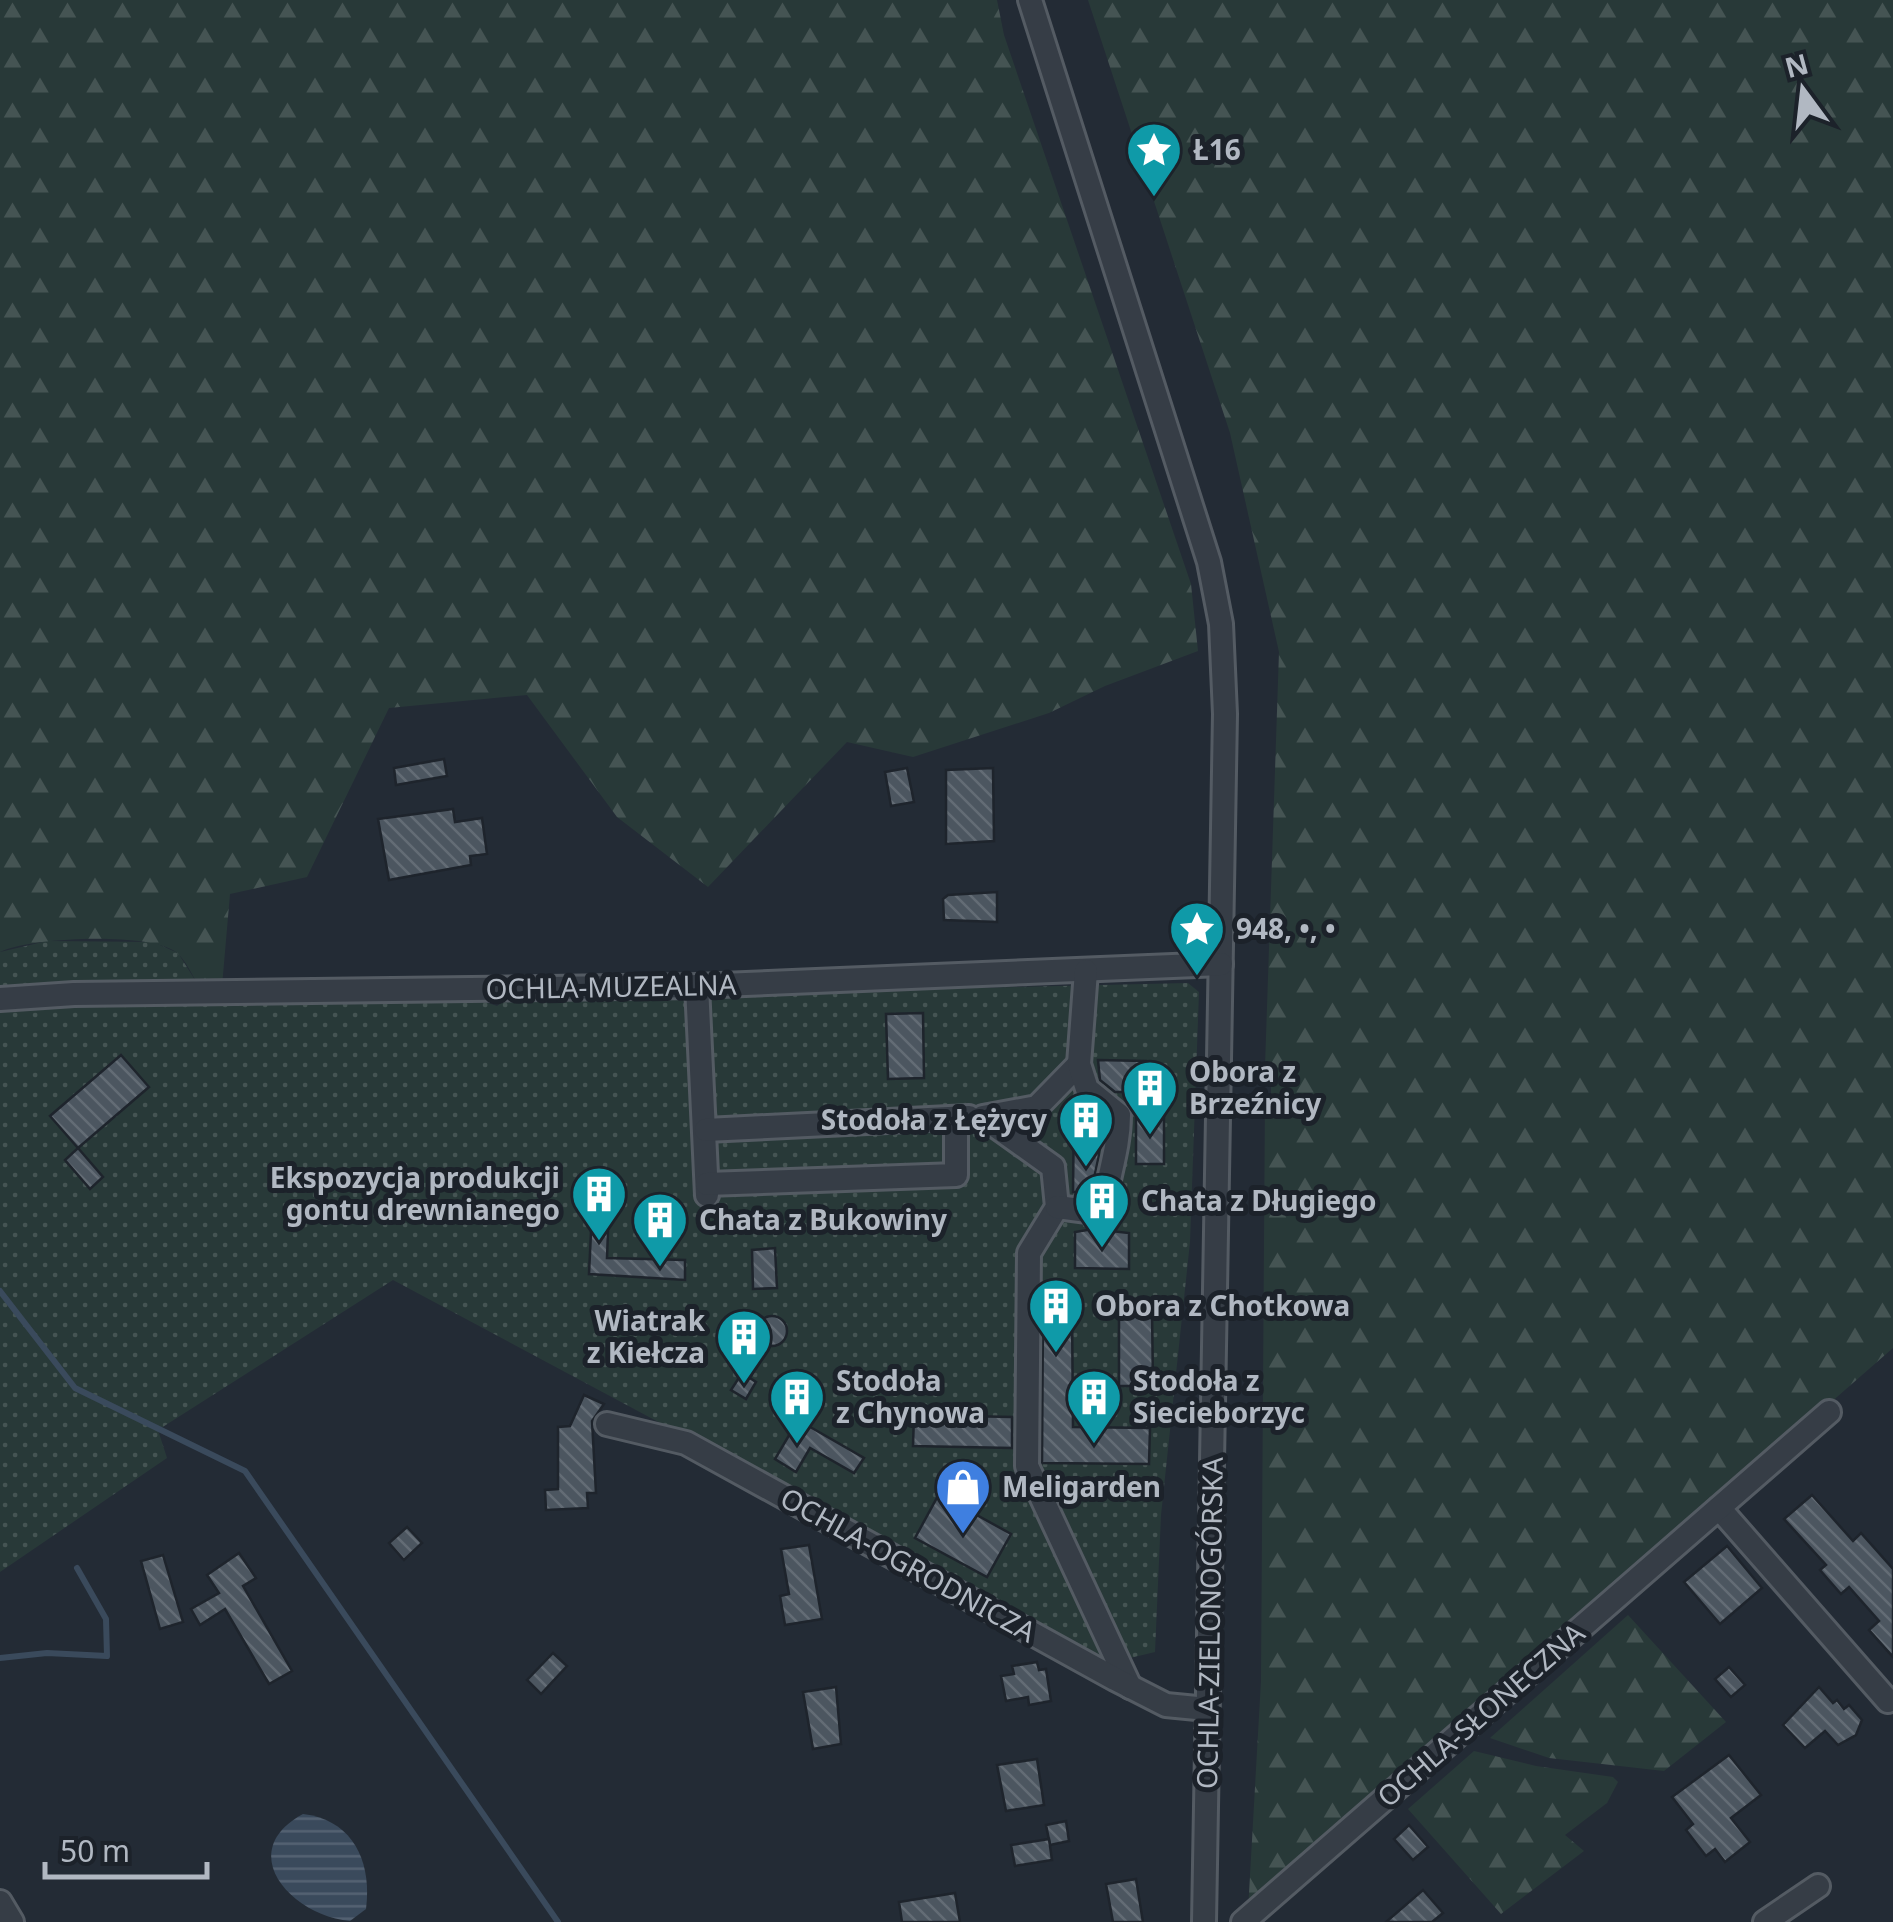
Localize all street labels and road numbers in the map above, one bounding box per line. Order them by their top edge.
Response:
street label: OCHLA-MUZEALNA [485,965,737,1007]
street label: OCHLA-ZIELONOGÓRSKA [1187,1456,1231,1789]
street label: OCHLA-OGRODNICZA [774,1478,1043,1650]
street label: OCHLA-SŁONECZNA [1369,1614,1592,1815]

